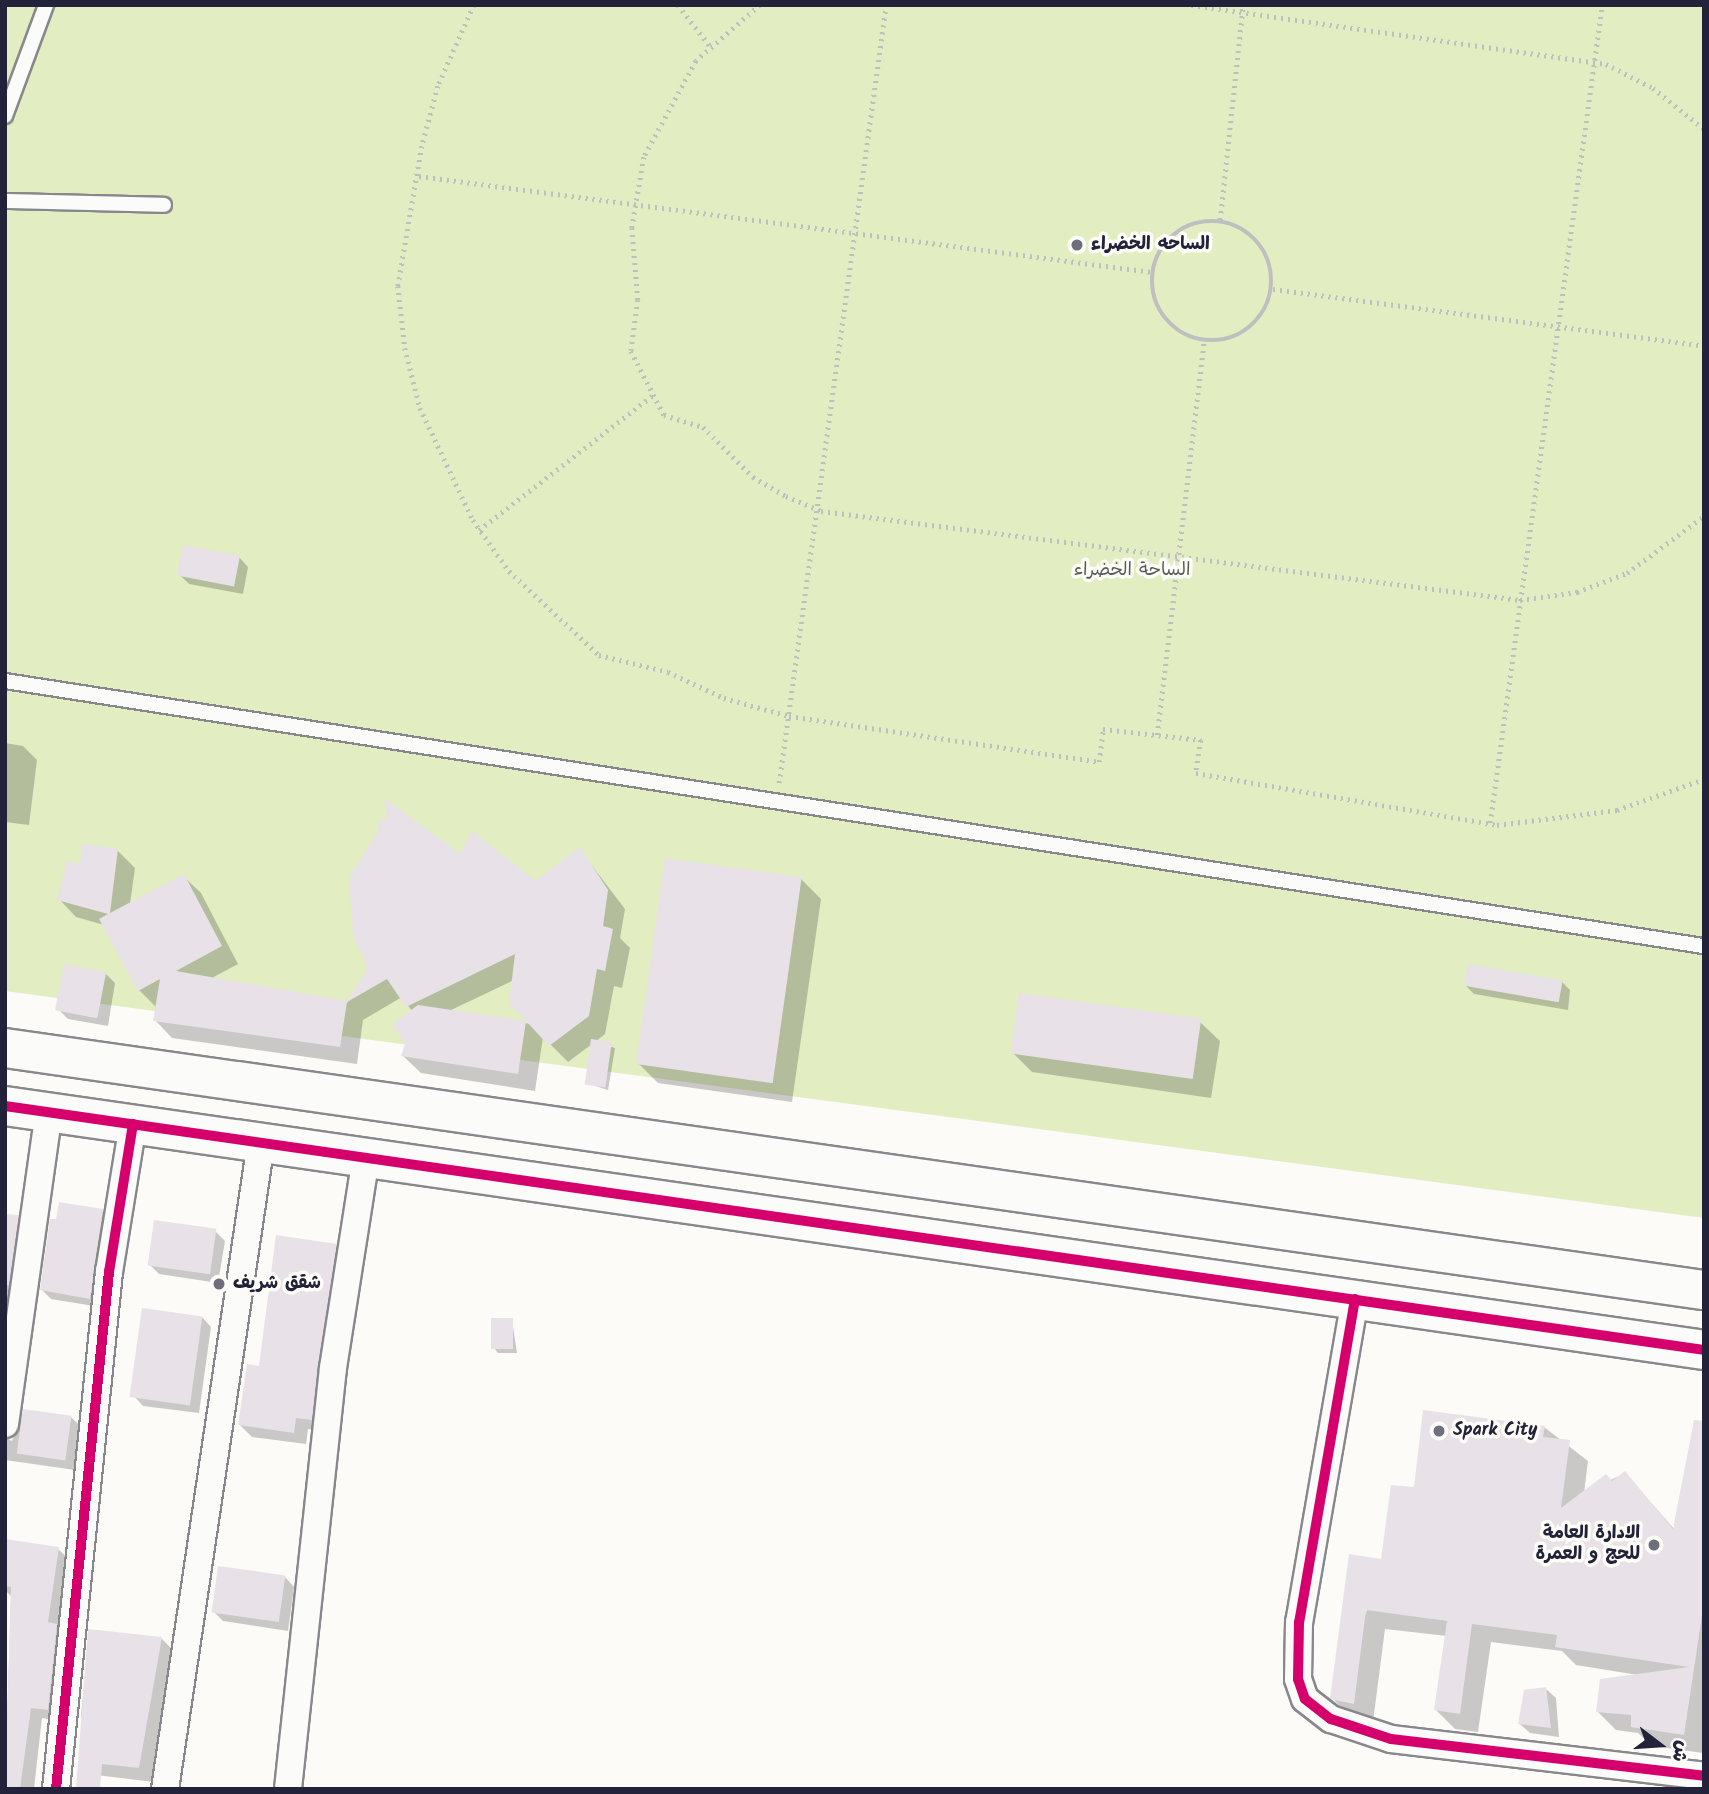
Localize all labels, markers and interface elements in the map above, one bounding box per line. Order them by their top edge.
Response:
place label: الساحه الخضراء [1091,234,1210,256]
marker: الساحه الخضراء [1069,237,1085,253]
park label: الساحة الخضراء [1074,560,1190,582]
place label: شقق شريف [233,1273,321,1295]
marker: شقق شريف [211,1276,227,1292]
place label: Spark City [1453,1420,1537,1442]
marker: Spark City [1431,1423,1447,1439]
place label: الادارة العامة للحج و العمرة [1535,1524,1640,1566]
marker: الادارة العامة للحج و العمرة [1646,1537,1662,1553]
north arrow [1625,1710,1695,1780]
text: ش [1663,1737,1697,1766]

